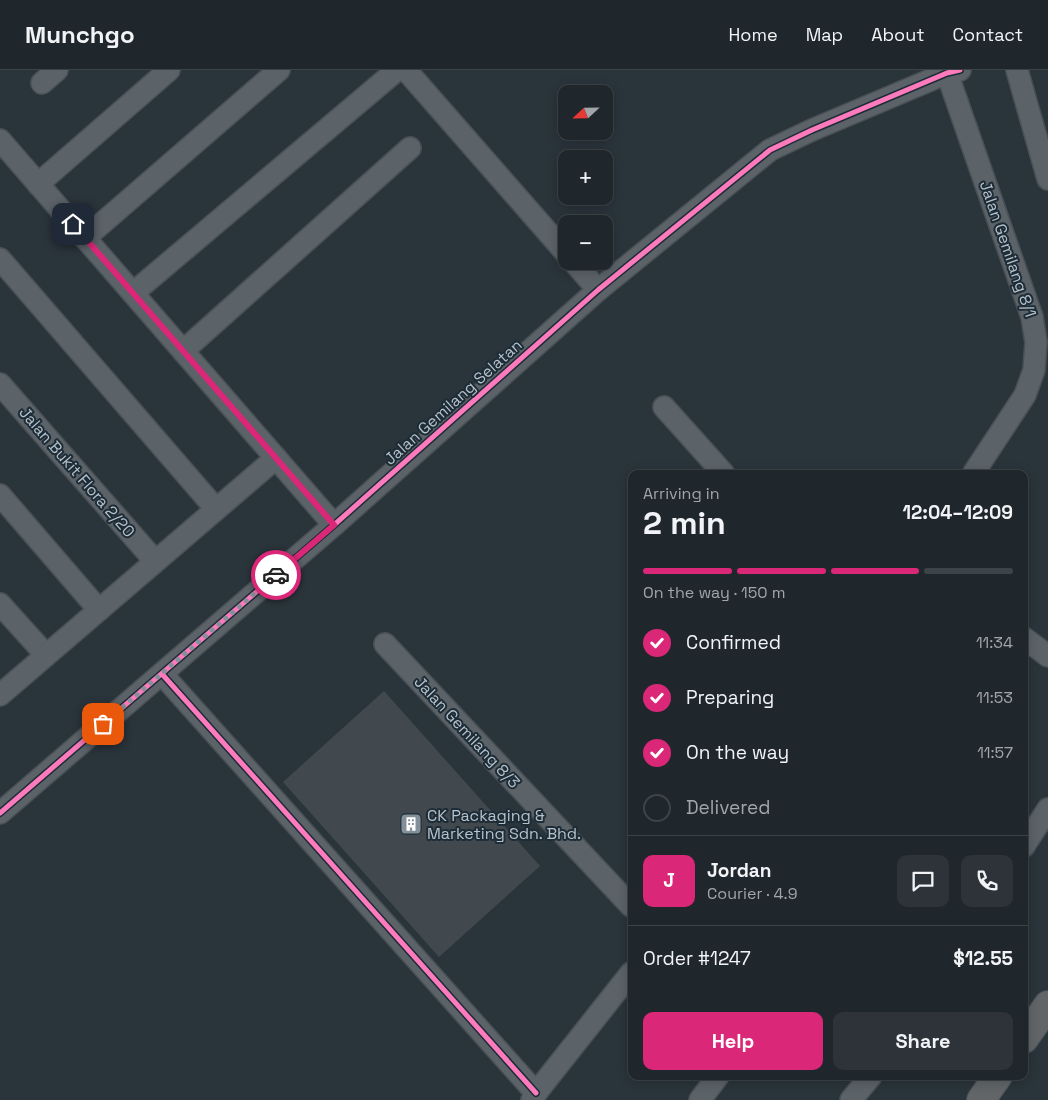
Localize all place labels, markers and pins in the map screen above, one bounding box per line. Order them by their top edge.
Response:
pin [52,203,94,245]
pin [82,703,124,745]
place label: CK Packaging & Marketing Sdn. Bhd. [427,805,581,844]
building icon: CK Packaging & Marketing Sdn. Bhd. [399,812,423,836]

